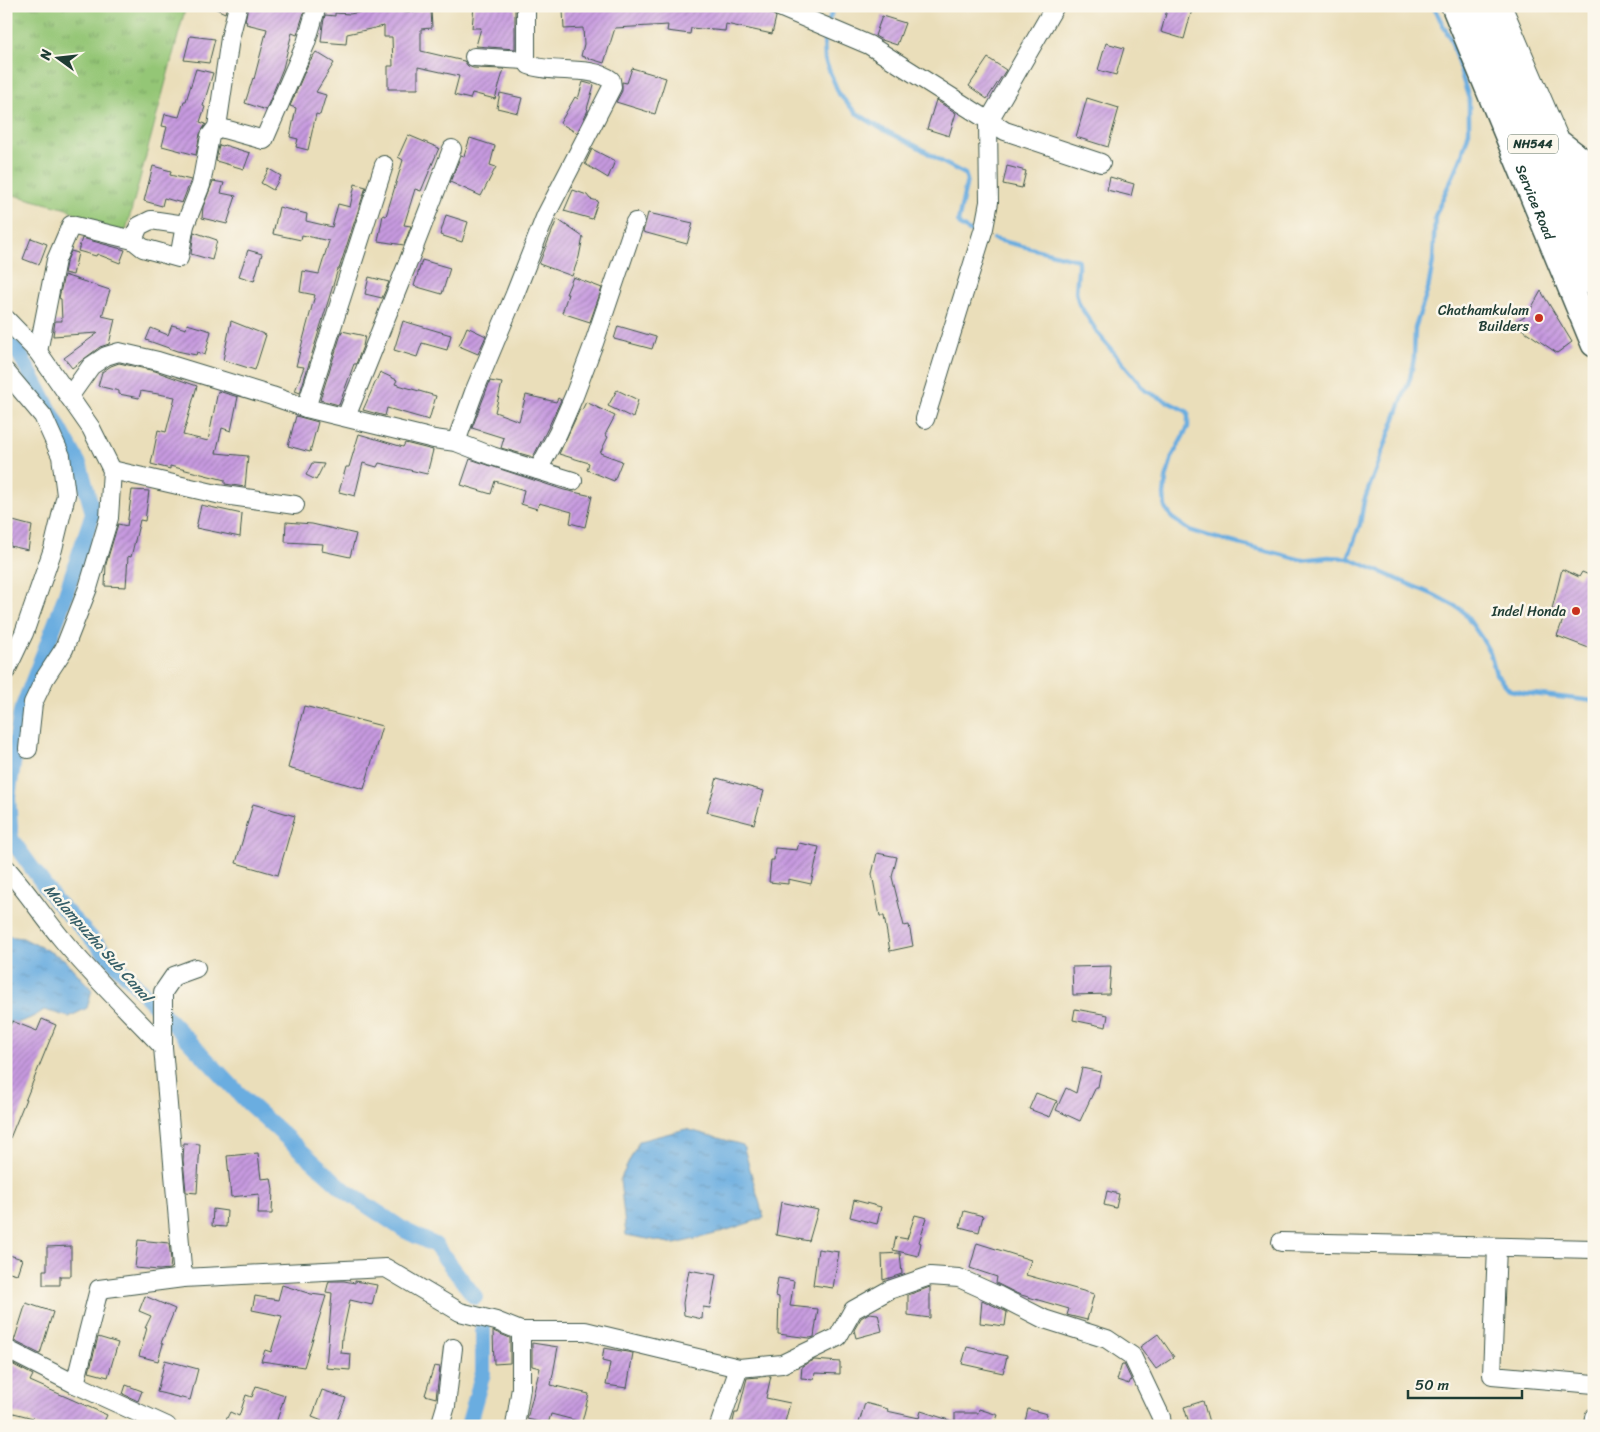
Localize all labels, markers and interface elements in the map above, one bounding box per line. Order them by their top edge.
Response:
north arrow [32,32,82,82]
text: N [32,47,59,64]
road number: NH544 [1508,134,1558,154]
street label: Service Road [1508,161,1562,245]
place label: Chathamkulam Builders [1438,298,1530,339]
marker: Chathamkulam Builders [1533,312,1545,324]
place label: Indel Honda [1491,599,1566,624]
marker: Indel Honda [1570,605,1582,617]
water label: Malampuzha Sub Canal [38,878,161,1011]
scale bar [1408,1367,1521,1399]
text: 50 m [1415,1372,1450,1398]

